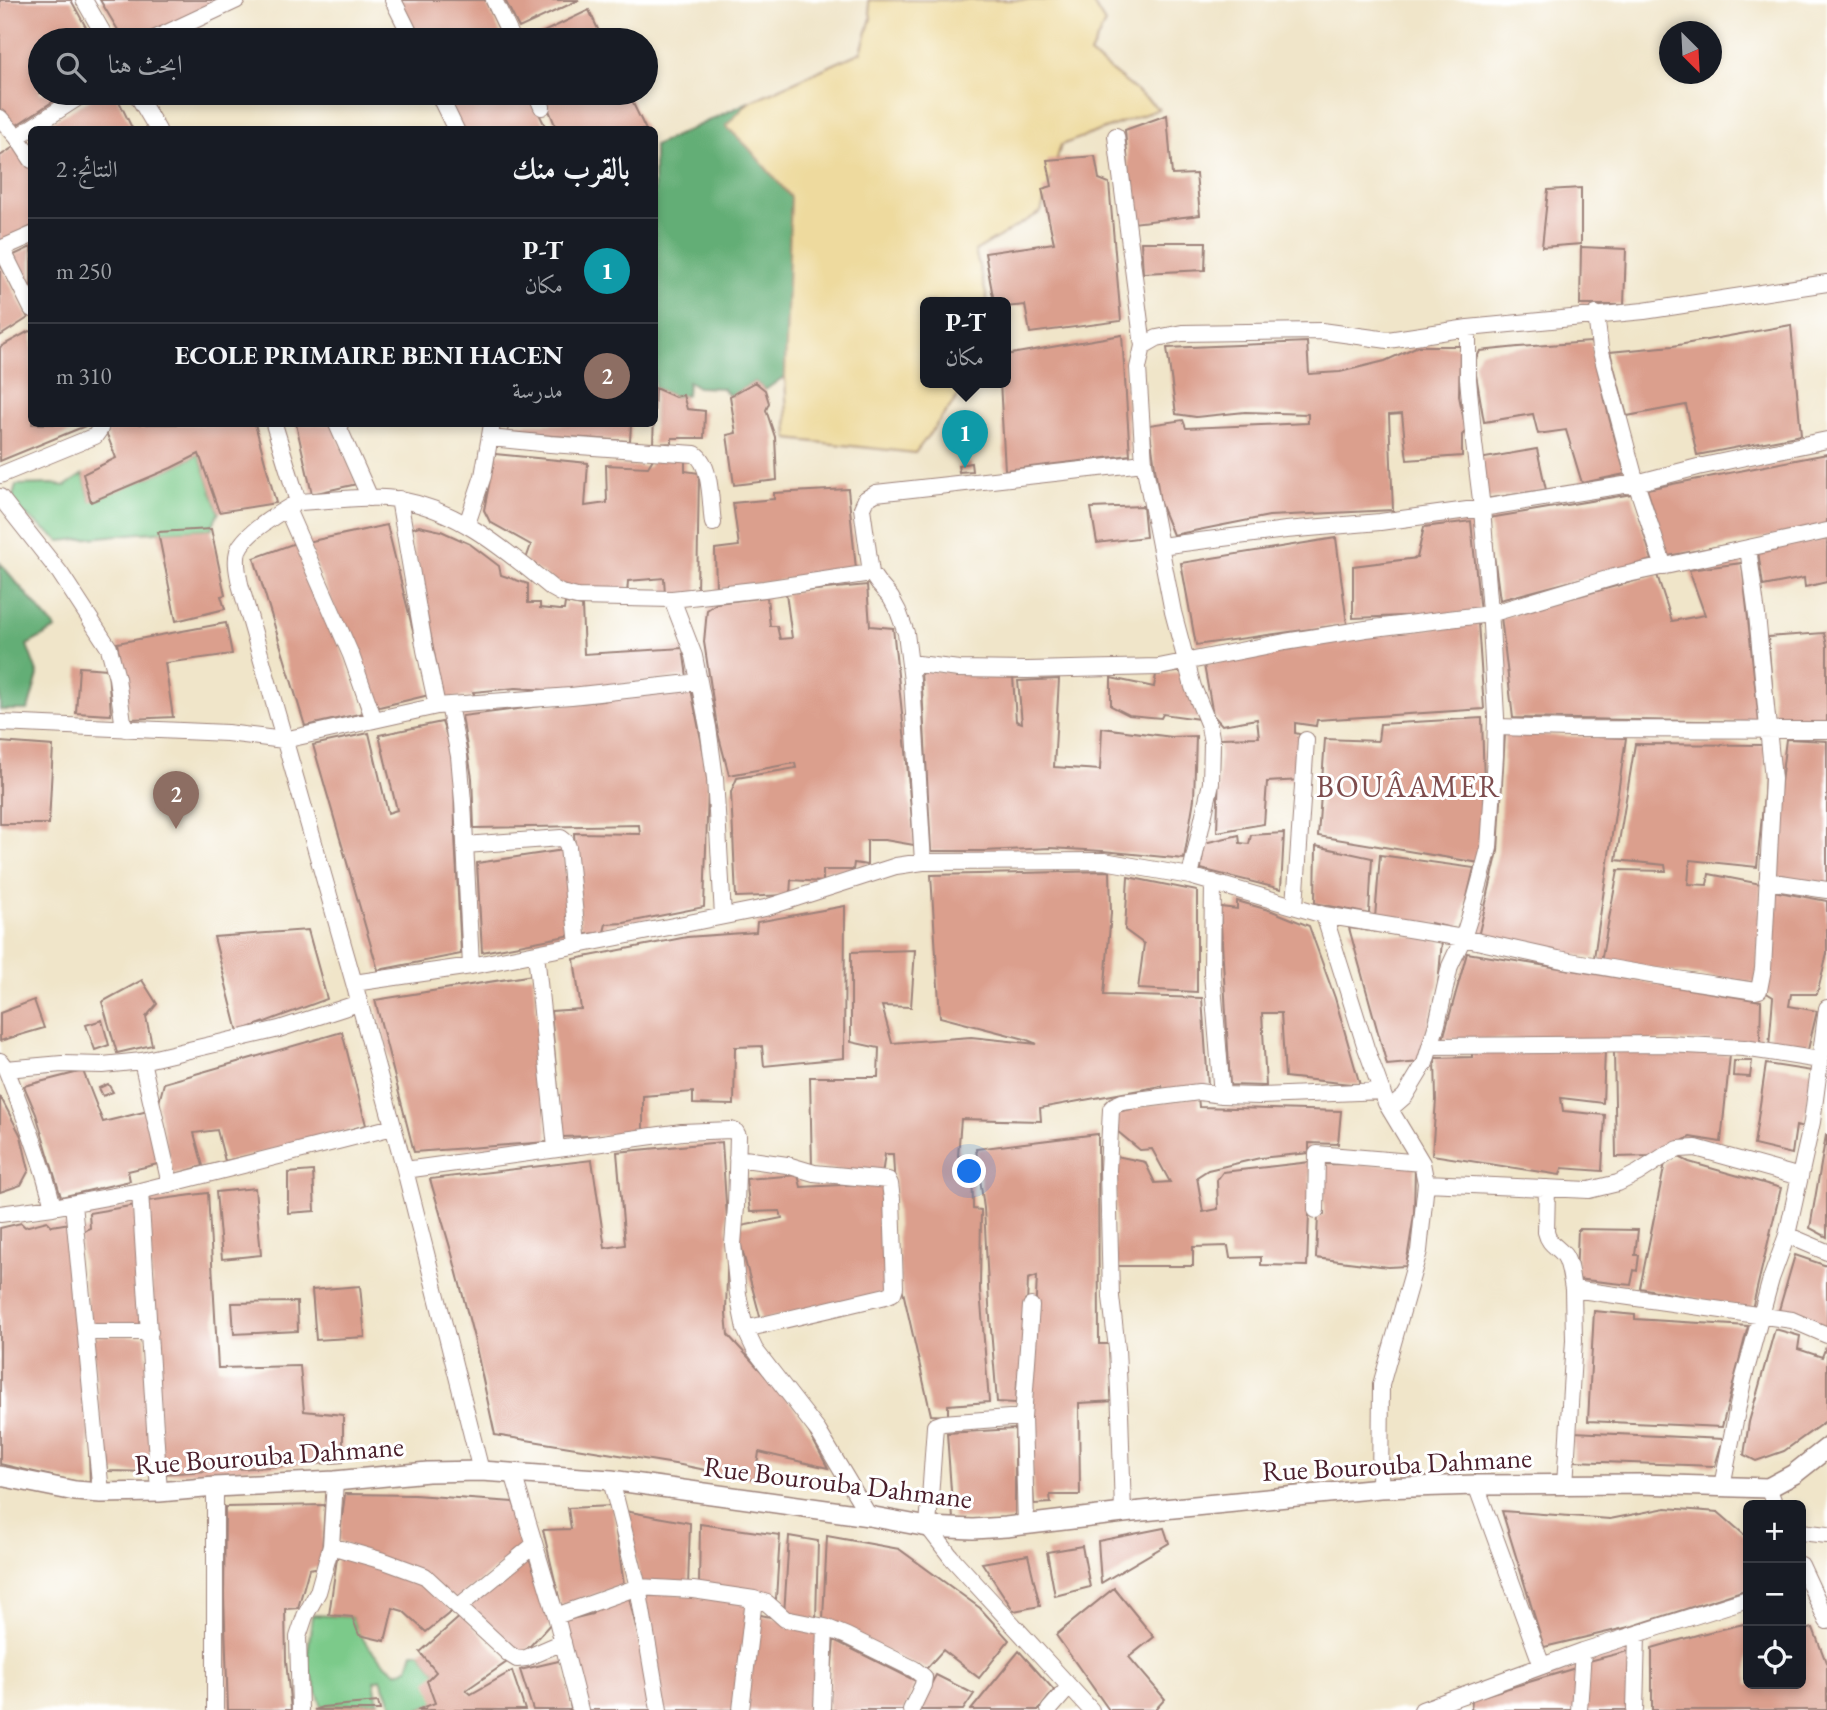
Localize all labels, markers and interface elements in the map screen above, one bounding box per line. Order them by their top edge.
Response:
north arrow [1659,21,1722,84]
search box [28,28,658,105]
text: ابحث هنا [108,47,183,81]
icon: search [52,48,90,86]
text: بالقرب منك [512,149,630,188]
text: النتائج: 2 [56,154,118,184]
text: P-T [523,233,563,267]
text: 250 m [56,256,112,286]
text: 1 [601,256,613,286]
text: مكان [524,270,563,300]
popup [920,297,1011,388]
text: P-T [945,305,986,339]
text: ECOLE PRIMAIRE BENI HACEN [175,338,563,372]
text: مكان [945,342,984,372]
text: 310 m [56,361,112,391]
text: 2 [601,361,613,391]
text: مدرسة [512,375,563,405]
pin: 1 [942,410,988,468]
district label: BOUÂAMER [1316,767,1502,806]
pin: 2 [153,771,199,829]
your location [952,1154,986,1188]
street label: Rue Bourouba Dahmane [133,1428,405,1482]
street label: Rue Bourouba Dahmane [1261,1439,1533,1489]
street label: Rue Bourouba Dahmane [702,1448,974,1516]
map controls [1743,1500,1806,1689]
button: + [1743,1500,1806,1563]
button: − [1743,1563,1806,1626]
button: locate [1743,1626,1806,1689]

